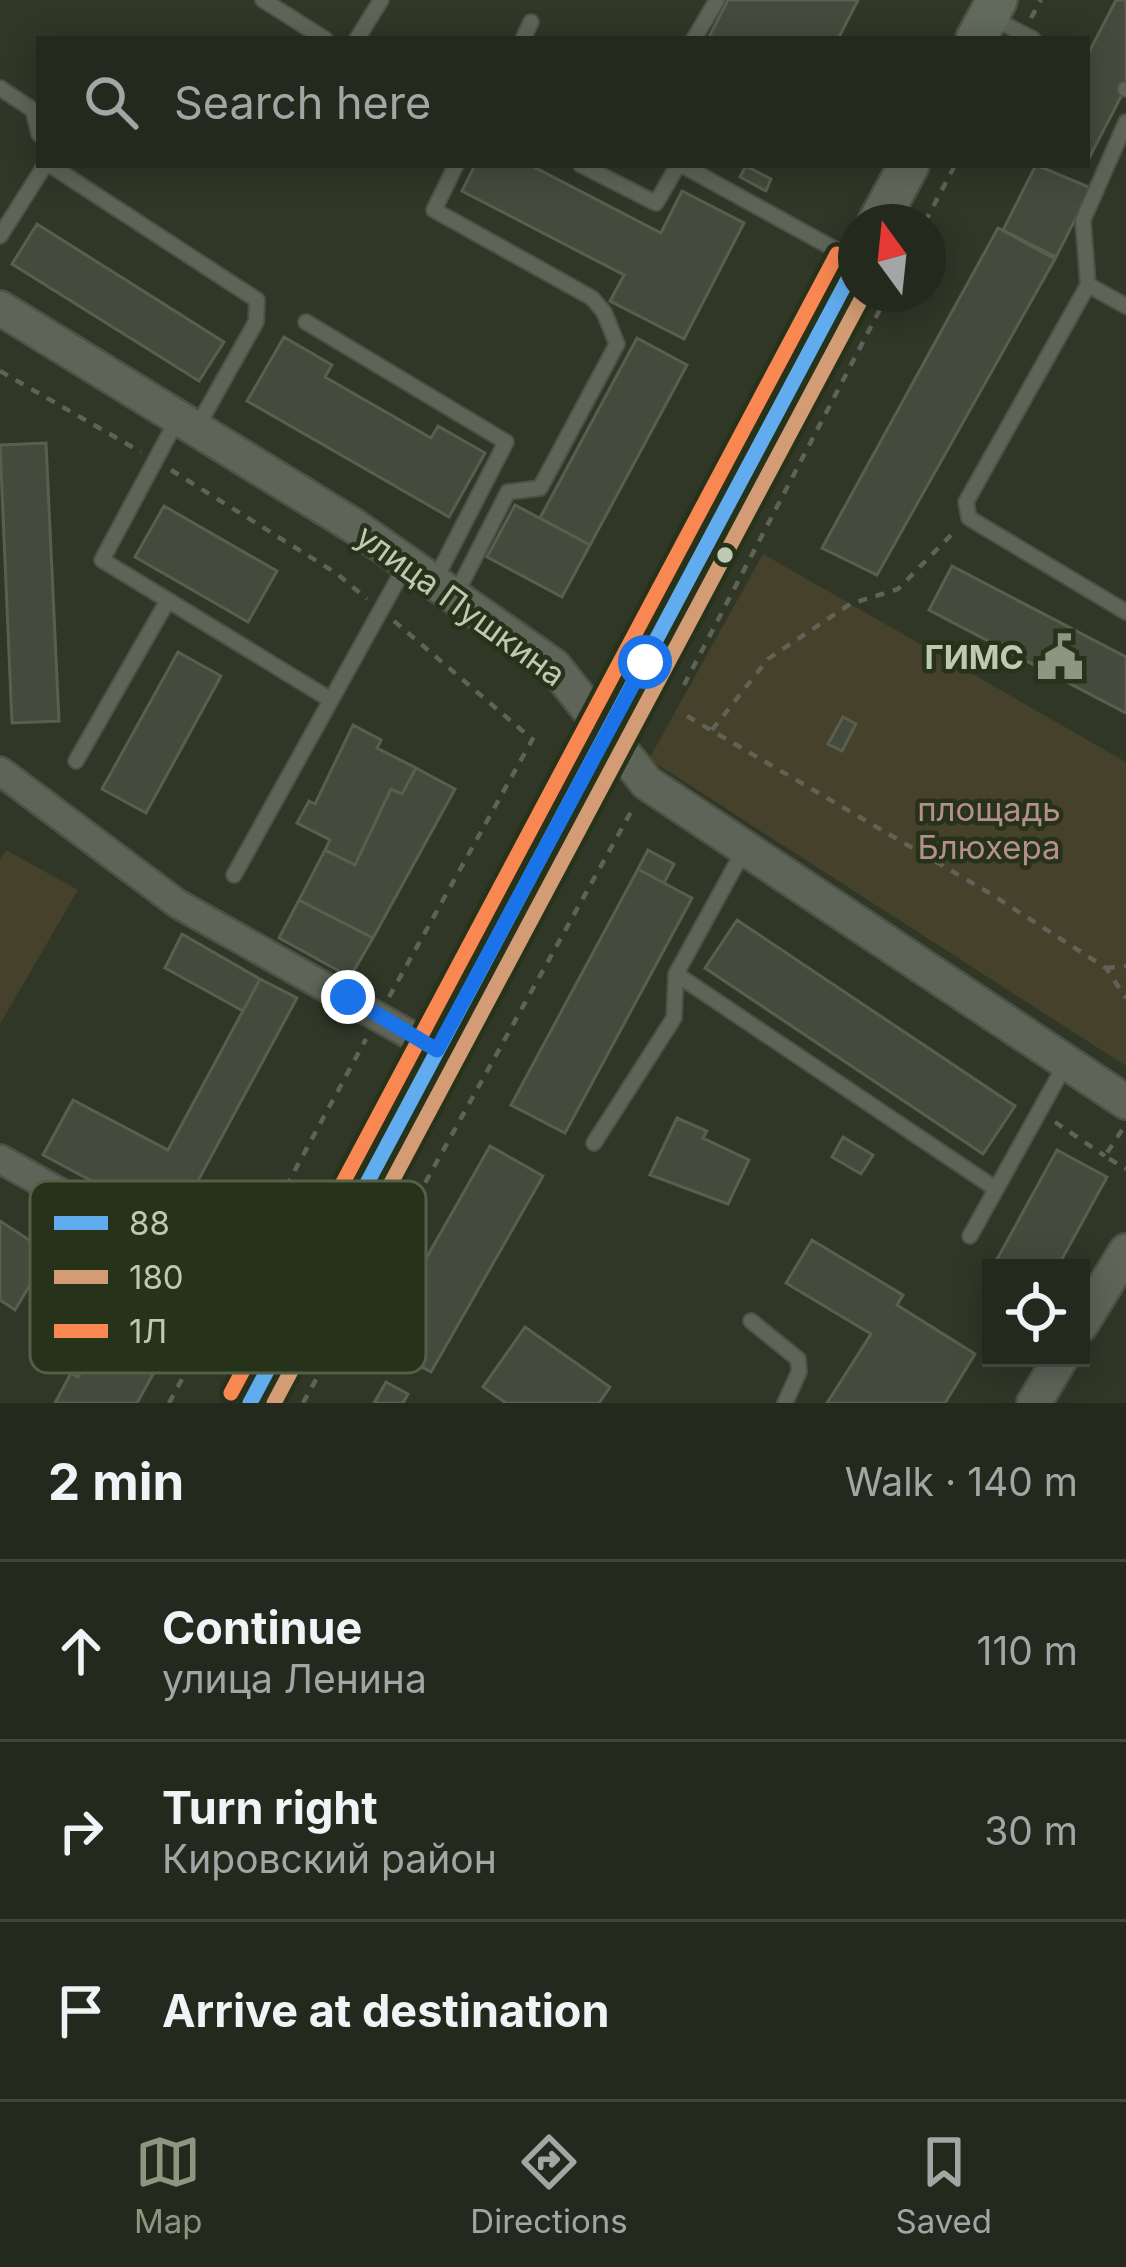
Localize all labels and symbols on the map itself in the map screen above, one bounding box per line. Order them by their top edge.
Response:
north arrow [838,204,946,312]
street label: улица Пушкина [349,516,573,694]
unlabelled marker [714,544,736,566]
public building icon: ГИМС [1035,632,1085,682]
route start [618,635,672,689]
place label: ГИМС [924,637,1024,677]
park label: площадь Блюхера [917,789,1061,867]
route end [321,970,375,1024]
legend [30,1181,426,1373]
text: 88 [129,1203,170,1243]
text: 180 [129,1257,184,1297]
text: 1Л [129,1311,167,1351]

